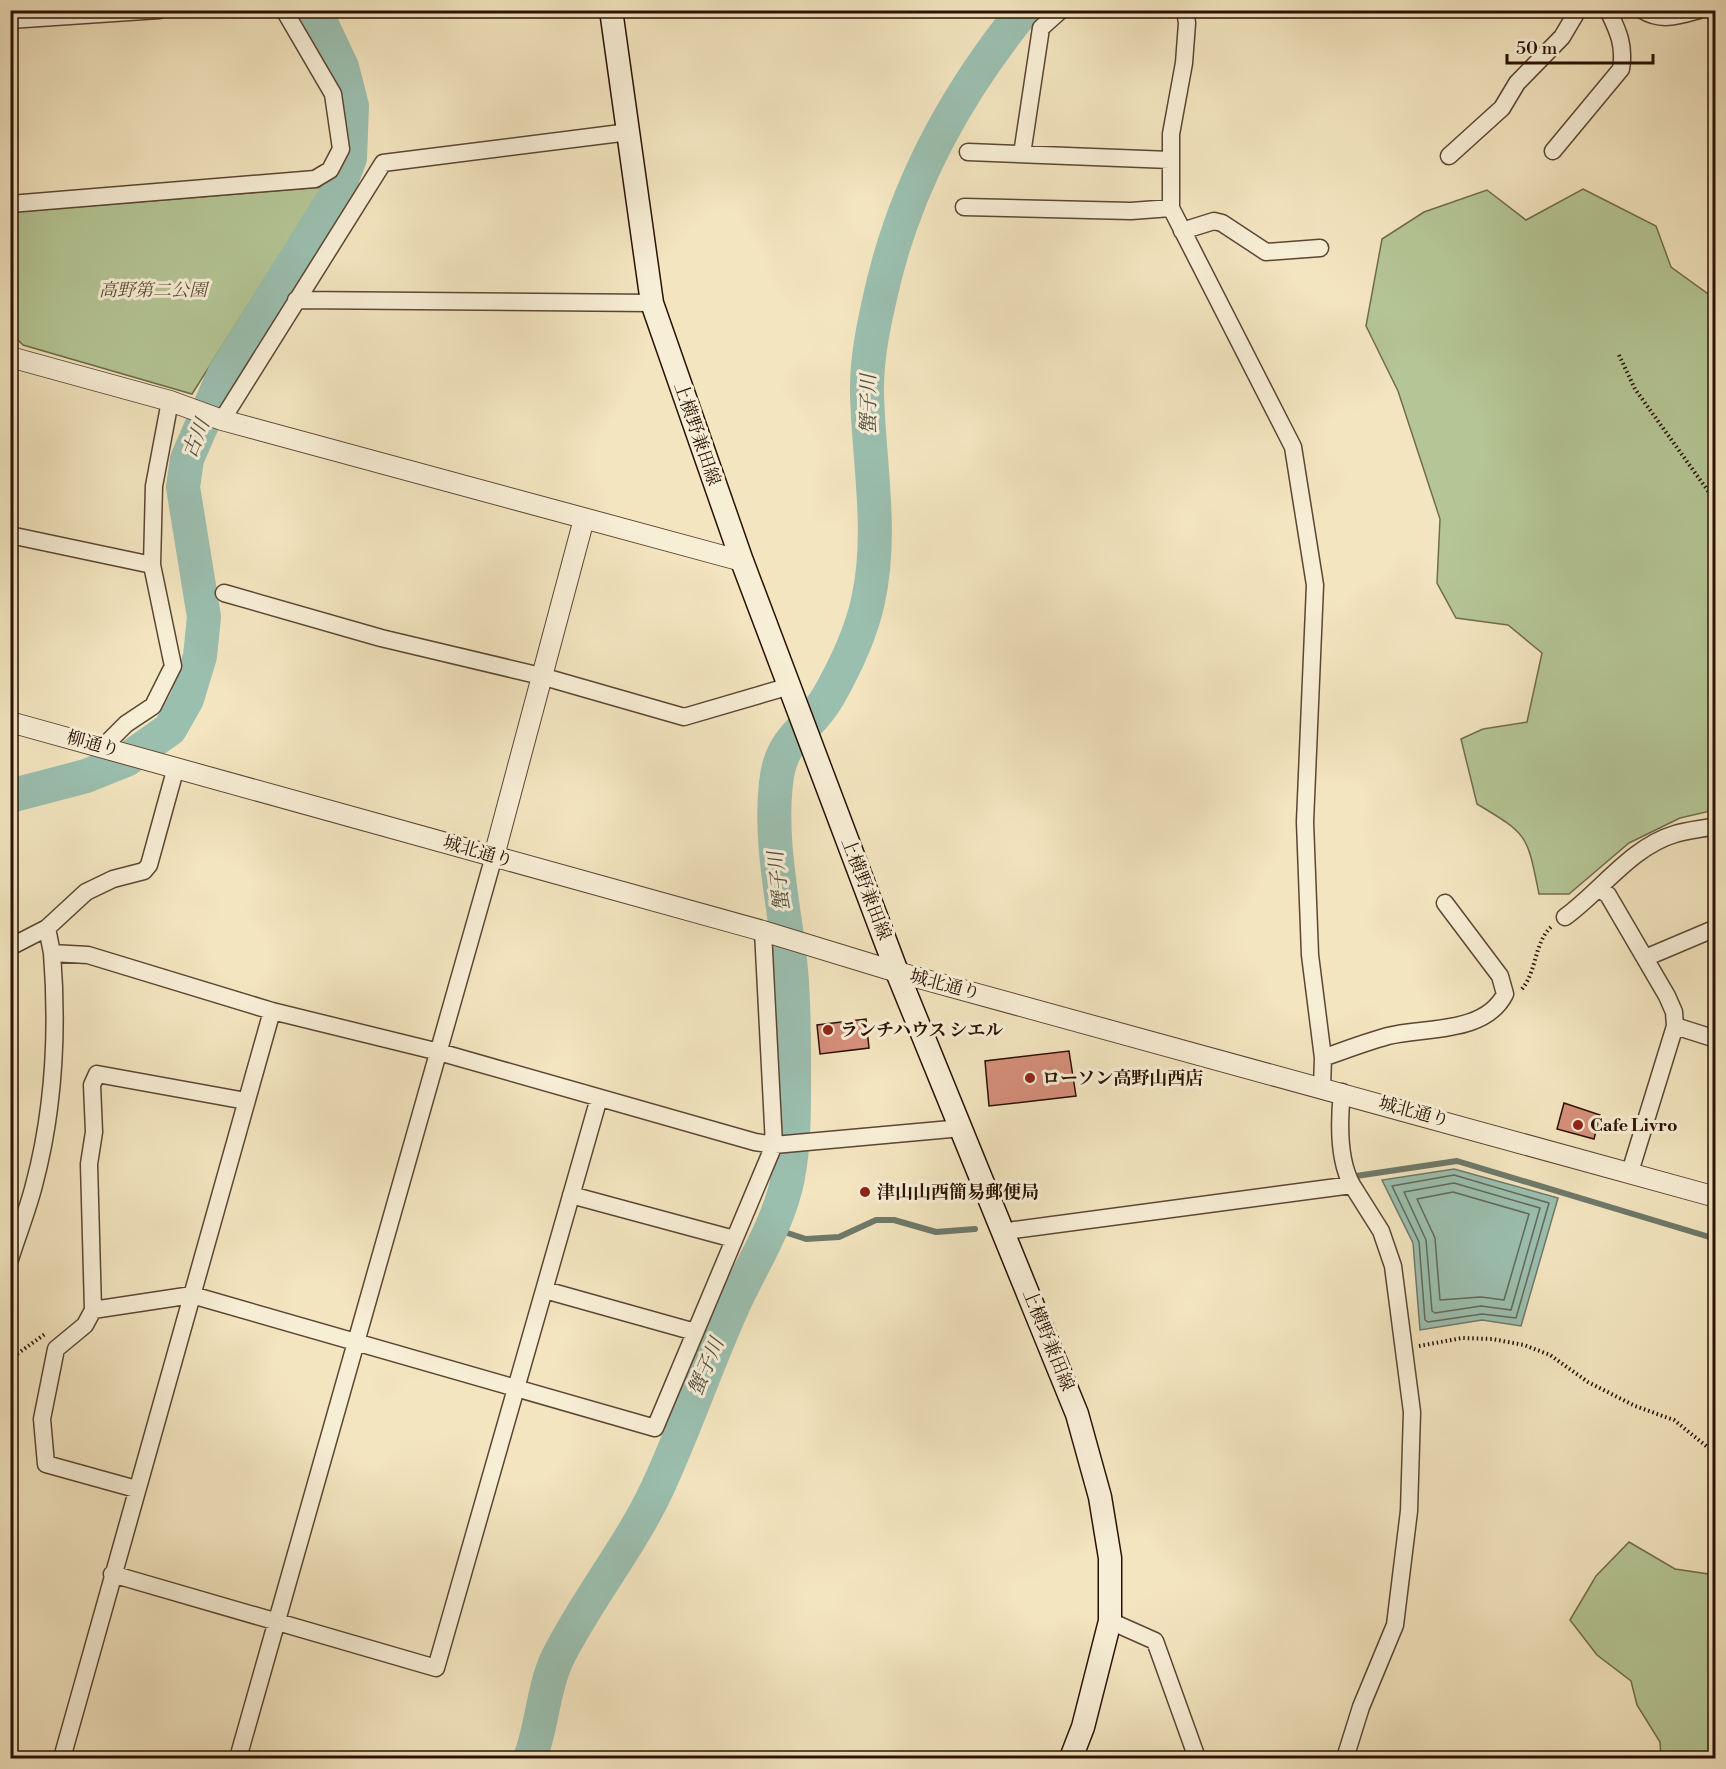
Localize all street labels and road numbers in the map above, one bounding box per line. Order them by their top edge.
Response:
street label: 上横野兼田線 [669,379,725,489]
street label: 柳通り [64,726,122,762]
street label: 城北通り [440,831,516,873]
street label: 上横野兼田線 [836,834,896,944]
street label: 城北通り [907,965,983,1005]
street label: 城北通り [1376,1092,1452,1132]
street label: 上横野兼田線 [1017,1286,1079,1394]

